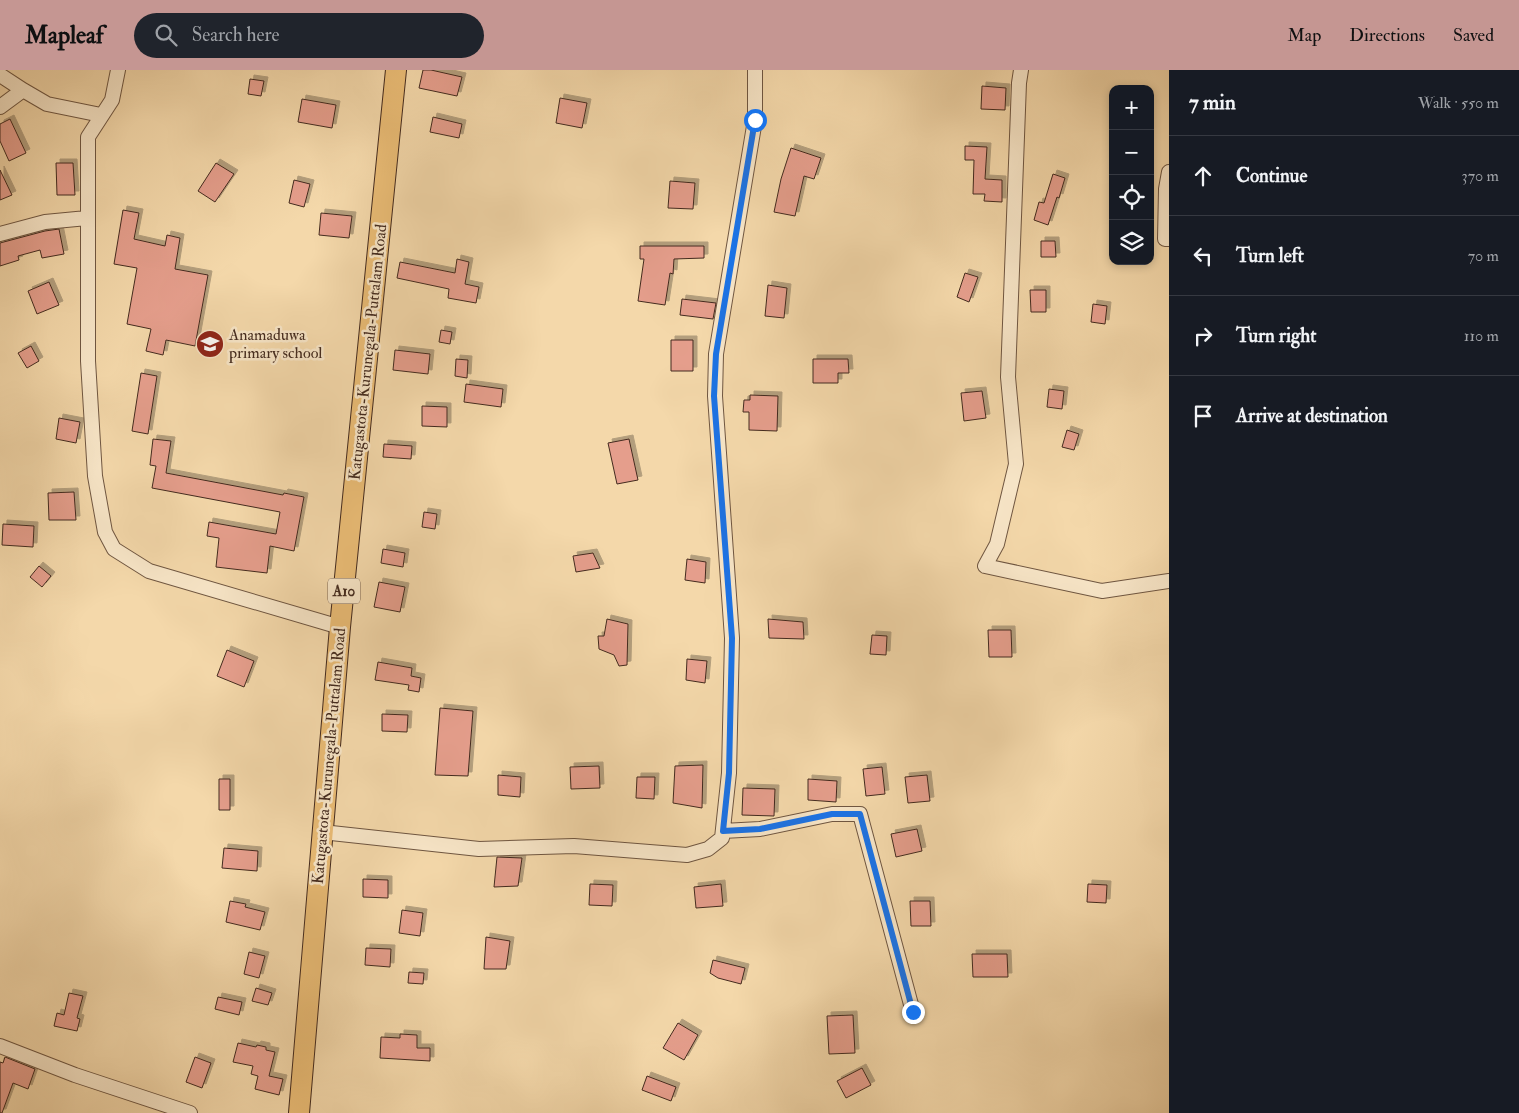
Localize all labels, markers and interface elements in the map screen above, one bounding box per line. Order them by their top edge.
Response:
search box [134,13,484,58]
text: Mapleaf [25,20,104,51]
icon: search [152,21,180,49]
text: Search here [192,23,279,47]
text: Map [1288,24,1321,47]
text: Directions [1349,24,1425,47]
text: Saved [1453,24,1494,47]
map controls [1109,85,1154,265]
button: + [1109,85,1154,130]
text: 7 min [1189,89,1236,116]
text: Walk · 550 m [1418,93,1499,113]
route start [744,109,767,132]
button: − [1109,130,1154,175]
icon: ahead [1189,162,1217,190]
text: Continue [1236,164,1307,188]
text: 370 m [1462,166,1499,186]
button: locate [1109,175,1154,220]
button: layers [1109,220,1154,265]
street label: Katugastota-Kurunegala-Puttalam Road [345,223,391,481]
icon: left [1189,242,1217,270]
text: Turn left [1236,244,1304,268]
text: 70 m [1468,246,1499,266]
icon: right [1189,322,1217,350]
text: Turn right [1236,324,1316,348]
place label: Anamaduwa primary school [228,325,322,364]
text: 110 m [1464,326,1499,346]
school or university icon: Anamaduwa primary school [195,329,225,359]
icon: arrive [1189,402,1217,430]
text: Arrive at destination [1236,404,1388,428]
road number: A10 [328,578,360,604]
street label: Katugastota-Kurunegala-Puttalam Road [308,627,350,885]
route end [902,1001,925,1024]

